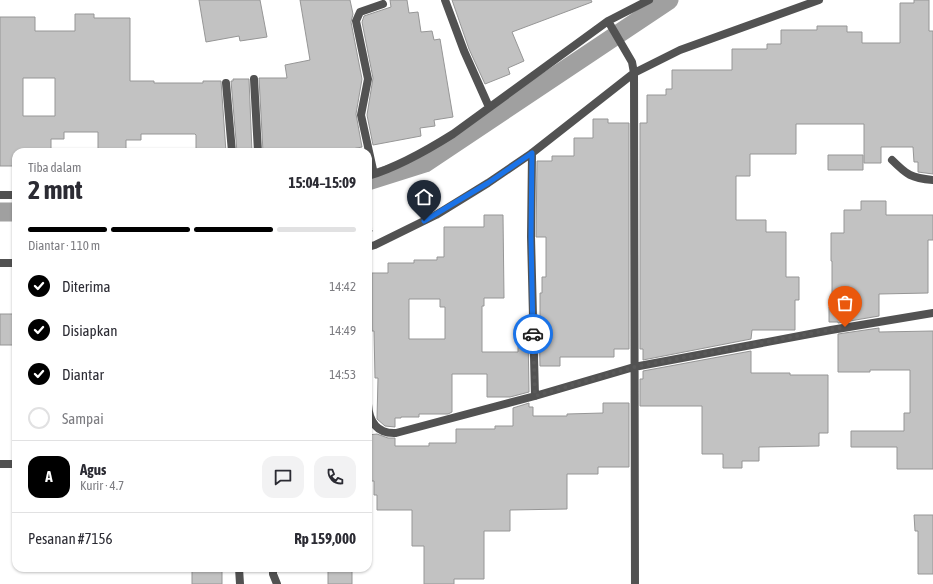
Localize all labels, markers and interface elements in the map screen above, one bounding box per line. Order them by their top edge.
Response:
text: Tiba dalam [28,160,81,175]
text: 15:04–15:09 [288,174,356,191]
text: 2 mnt [28,175,83,205]
pin [407,180,441,221]
icon: home [413,186,435,208]
text: Diantar · 110 m [28,238,100,253]
icon: check [28,275,50,297]
text: Diterima [62,278,110,295]
text: 14:42 [329,279,356,294]
pin [828,286,862,327]
icon: bag [834,292,856,314]
courier [513,314,553,354]
icon: check [28,319,50,341]
text: Disiapkan [62,322,118,339]
text: 14:49 [329,323,356,338]
icon: car [522,323,544,345]
icon: check [28,363,50,385]
text: Diantar [62,366,104,383]
text: 14:53 [329,367,356,382]
text: Sampai [62,410,104,427]
button: chat [262,456,304,498]
button: phone [314,456,356,498]
text: Agus [80,461,106,478]
text: A [45,468,53,485]
text: Kurir · 4.7 [80,478,124,493]
text: Pesanan #7156 [28,530,113,547]
text: Rp 159,000 [294,530,356,547]

